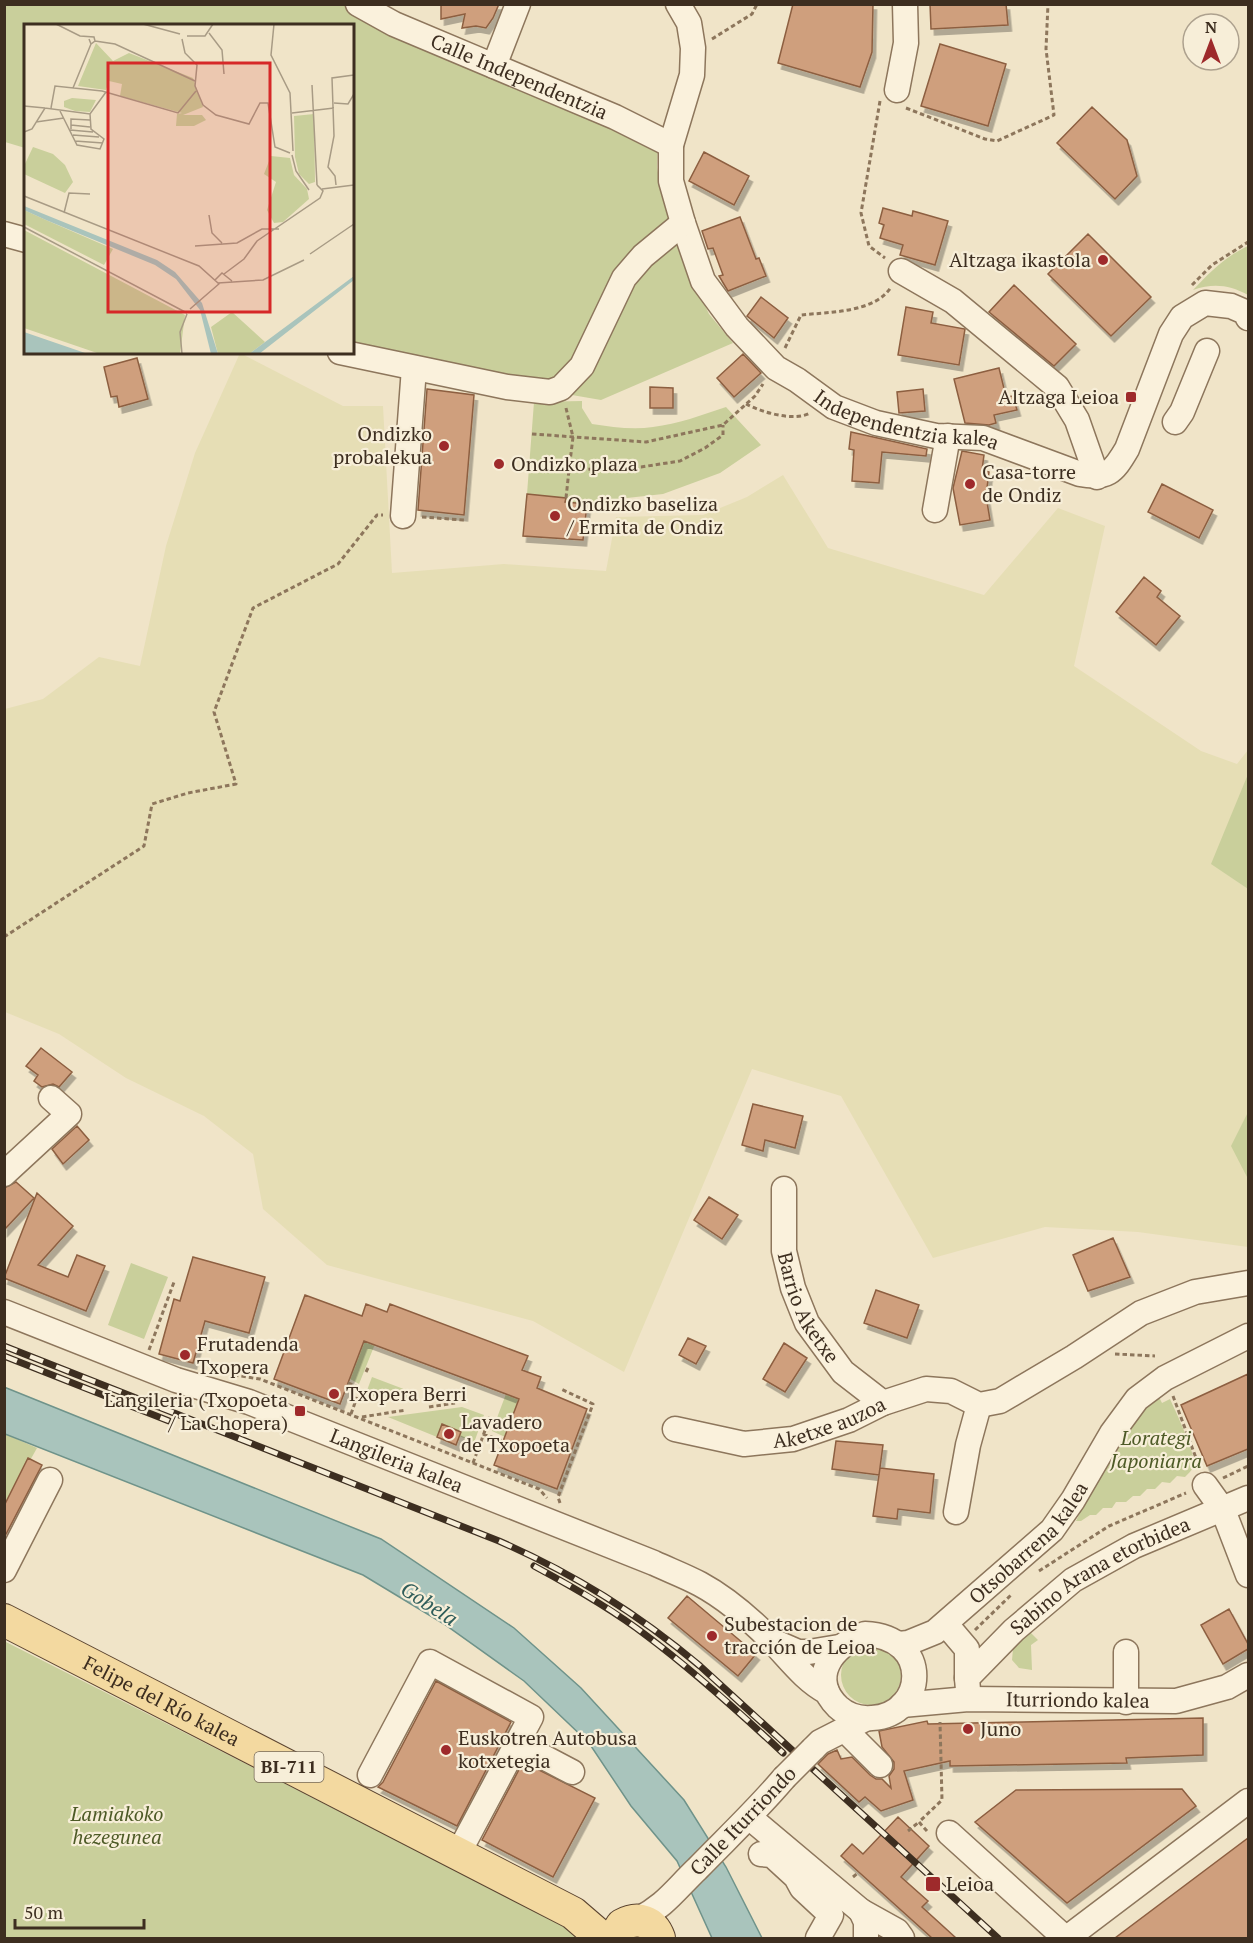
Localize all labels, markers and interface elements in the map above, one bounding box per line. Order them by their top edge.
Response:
north arrow [1181,12,1241,72]
text: N [1205,16,1217,38]
inset map [24,24,354,354]
street label: Calle Independentzia [427,27,612,125]
place label: Altzaga ikastola [949,246,1091,273]
marker: Altzaga ikastola [1096,253,1110,267]
street label: Independentzia kalea [809,383,1003,456]
place label: Altzaga Leioa [998,383,1119,410]
marker: Altzaga Leioa [1124,390,1138,404]
place label: Ondizko probalekua [333,420,432,470]
marker: Ondizko probalekua [437,439,451,453]
place label: Ondizko plaza [511,450,638,477]
marker: Ondizko plaza [492,457,506,471]
place label: Casa-torre de Ondiz [982,458,1076,508]
marker: Casa-torre de Ondiz [963,477,977,491]
place label: Ondizko baseliza / Ermita de Ondiz [566,490,723,540]
marker: Ondizko baseliza / Ermita de Ondiz [548,509,562,523]
street label: Barrio Aketxe [772,1249,846,1368]
place label: Frutadenda Txopera [197,1330,299,1380]
marker: Frutadenda Txopera [178,1348,192,1362]
place label: Txopera Berri [346,1380,467,1407]
place label: Langileria (Txopoeta / La Chopera) [104,1386,288,1436]
marker: Txopera Berri [327,1387,341,1401]
street label: Aketxe auzoa [772,1390,890,1454]
marker: Langileria (Txopoeta / La Chopera) [293,1404,307,1418]
place label: Lavadero de Txopoeta [461,1408,570,1458]
street label: Langileria kalea [326,1422,467,1499]
park label: Lorategi Japoniarra [1109,1424,1202,1474]
marker: Lavadero de Txopoeta [442,1427,456,1441]
street label: Otsobarrena kalea [963,1477,1094,1610]
street label: Sabino Arana etorbidea [1004,1510,1194,1641]
water label: Gobela [396,1574,463,1632]
place label: Subestacion de tracción de Leioa [724,1610,876,1660]
marker: Subestacion de tracción de Leioa [705,1629,719,1643]
street label: Felipe del Río kalea [79,1649,245,1752]
street label: Iturriondo kalea [1006,1685,1150,1714]
place label: Juno [980,1715,1021,1742]
marker: Juno [961,1722,975,1736]
place label: Euskotren Autobusa kotxetegia [458,1724,637,1774]
marker: Euskotren Autobusa kotxetegia [439,1743,453,1757]
road number: BI-711 [254,1752,324,1782]
street label: Calle Iturriondo [683,1760,802,1881]
park label: Lamiakoko hezegunea [70,1800,163,1850]
place label: Leioa [946,1870,994,1897]
marker: Leioa [924,1875,942,1893]
scale bar [15,1892,144,1930]
text: 50 m [24,1900,64,1924]

